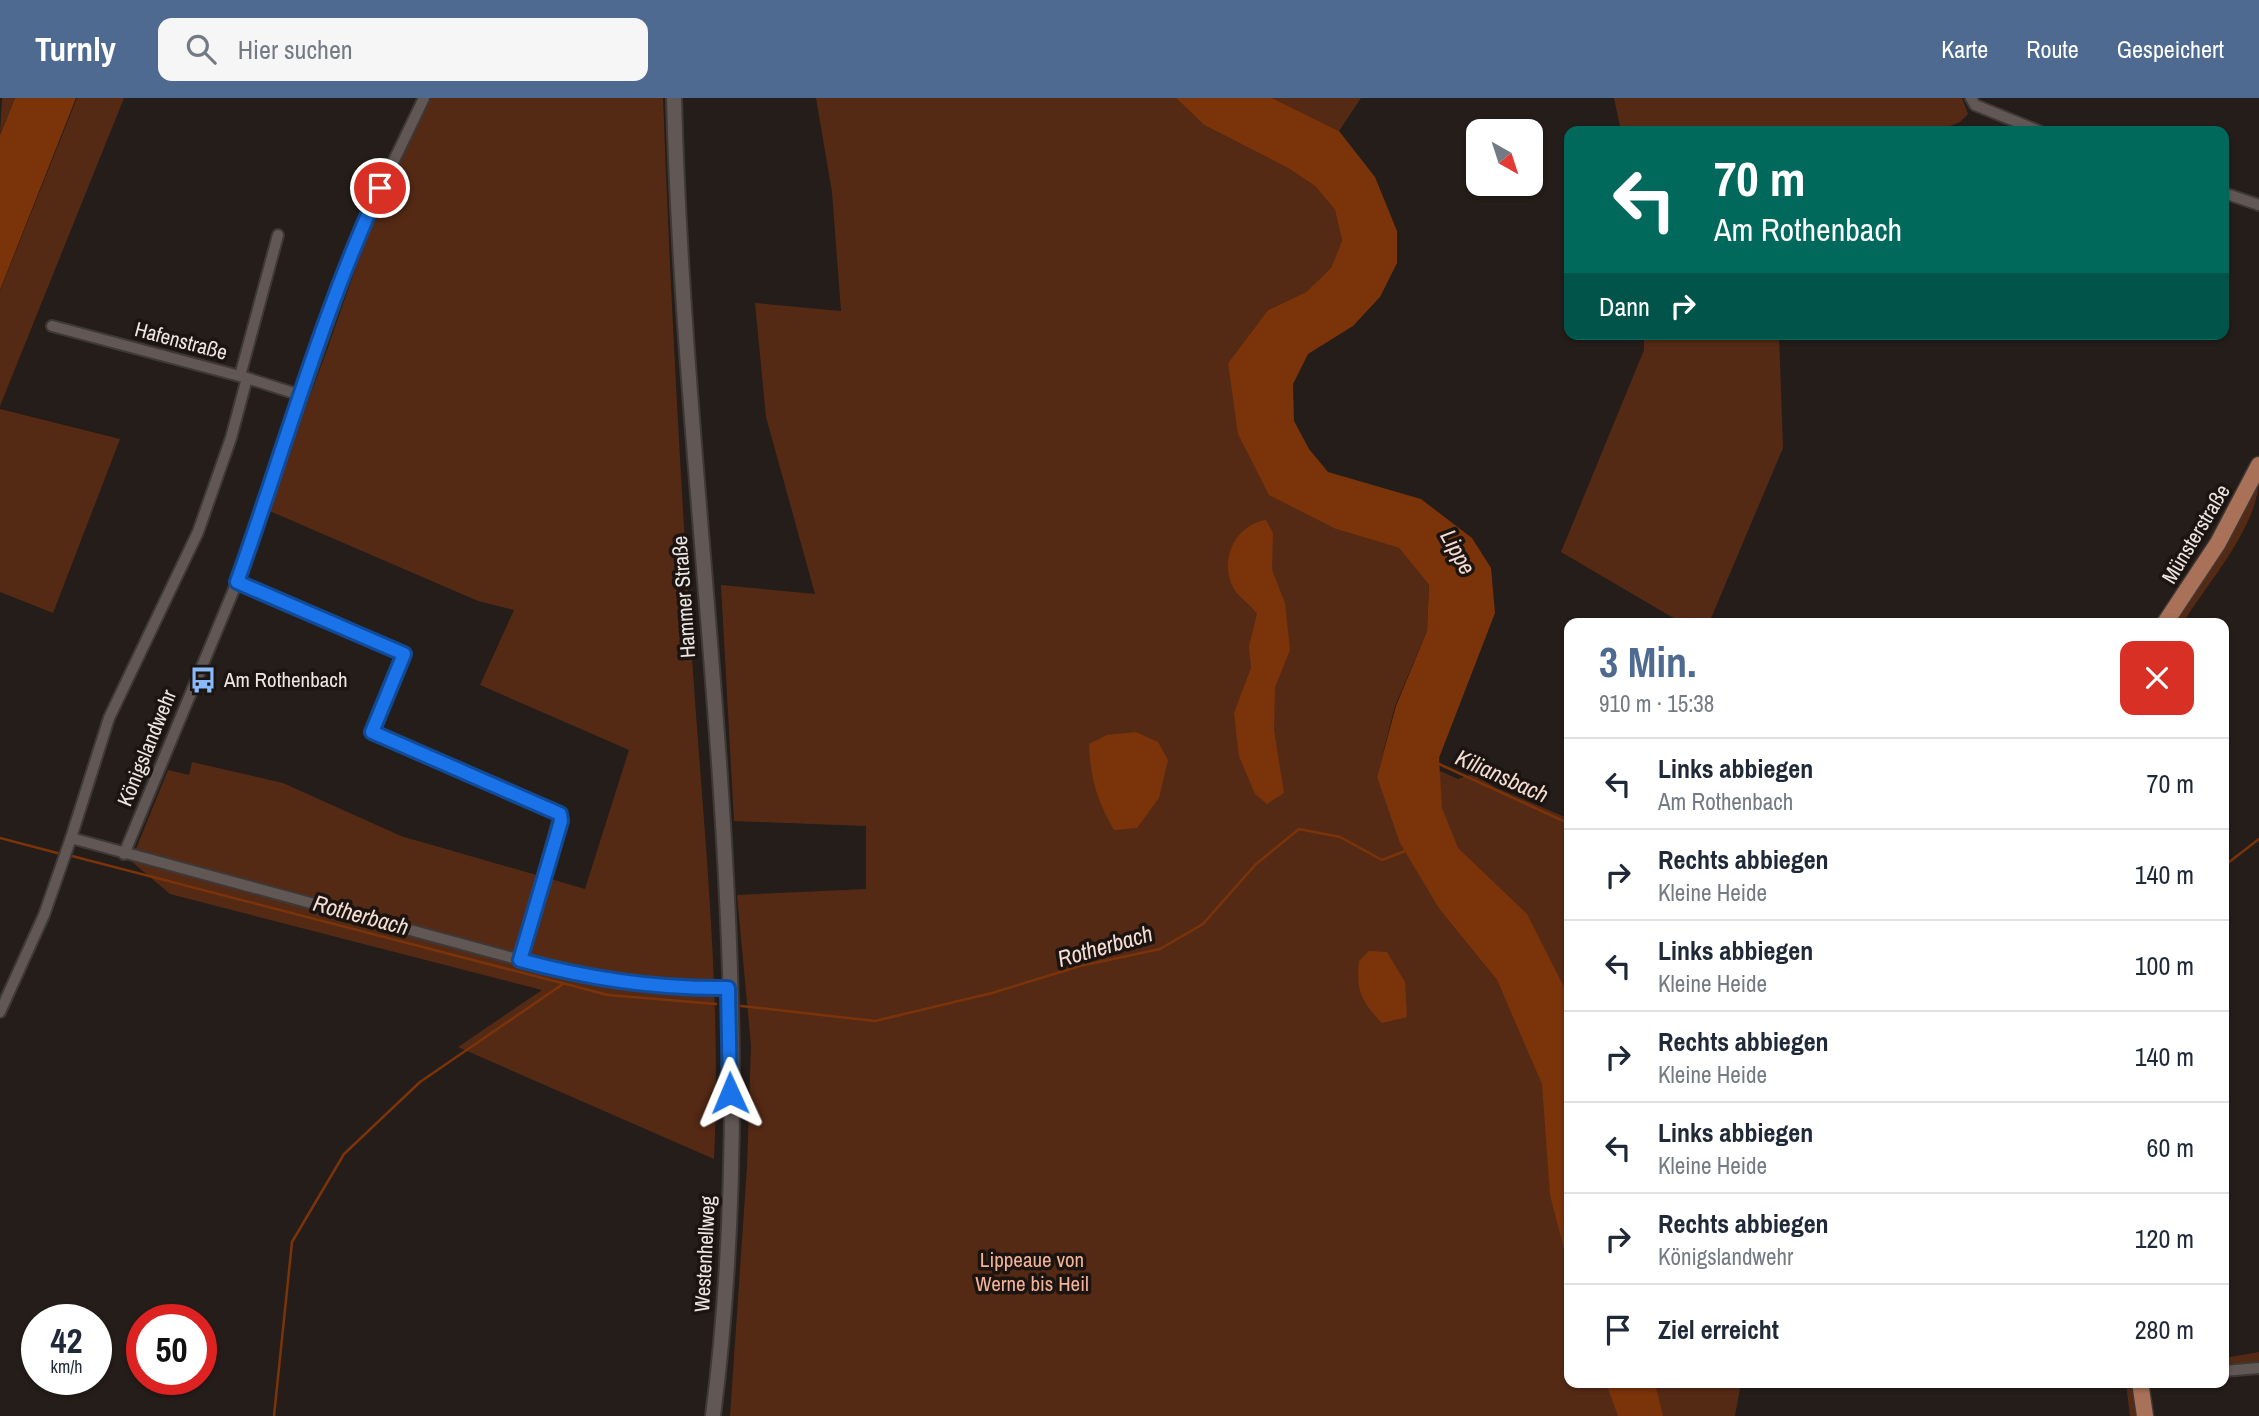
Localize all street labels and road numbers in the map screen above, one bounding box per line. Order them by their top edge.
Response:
street label: Hafenstraße [132,314,231,367]
street label: Münsterstraße [2155,479,2237,589]
street label: Hammer Straße [665,535,702,659]
street label: Königslandwehr [110,685,183,810]
street label: Westenhellweg [687,1195,722,1313]

